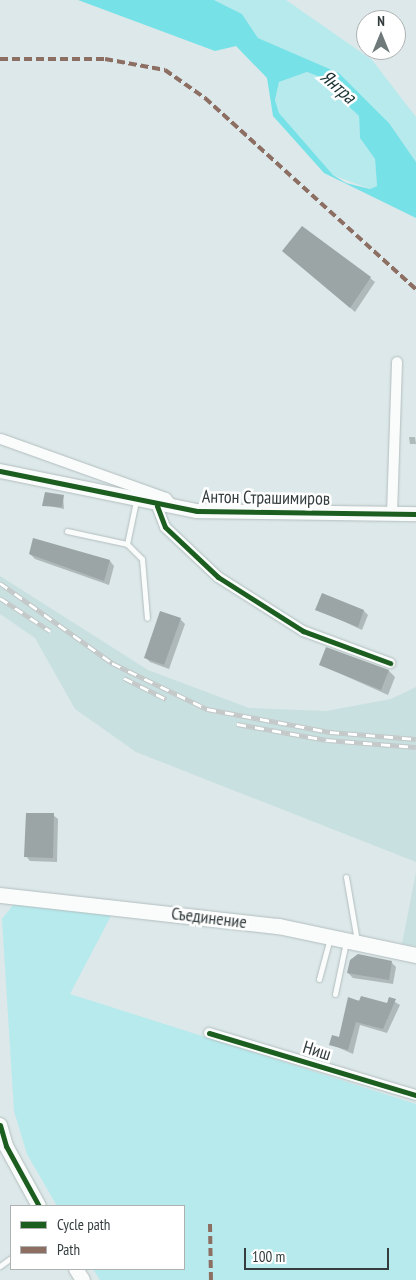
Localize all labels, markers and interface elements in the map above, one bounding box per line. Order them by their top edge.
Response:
north arrow [356,10,406,60]
text: N [377,12,385,30]
water label: Янтра [316,66,360,108]
street label: Антон Страшимиров [202,486,330,510]
street label: Съединение [170,903,248,933]
street label: Ниш [300,1037,334,1065]
legend [10,1205,185,1270]
text: Cycle path [57,1215,110,1234]
scale bar [246,1238,391,1270]
text: Path [57,1240,80,1259]
text: 100 m [252,1247,285,1266]

